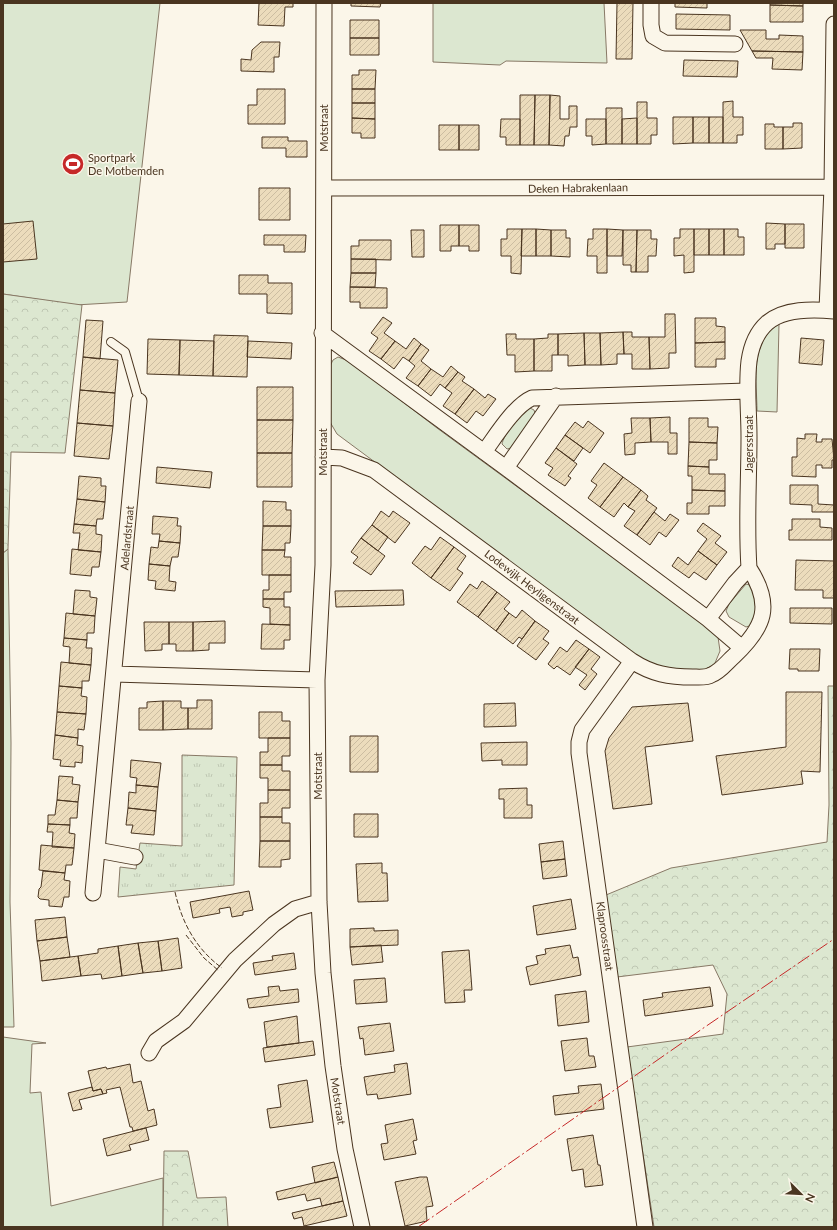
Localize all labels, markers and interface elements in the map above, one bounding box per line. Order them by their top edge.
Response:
street label: Motstraat [317,104,330,152]
sports icon: Sportpark De Motbemden [60,151,86,177]
place label: Sportpark De Motbemden [88,151,164,177]
street label: Deken Habrakenlaan [528,180,628,195]
street label: Jagersstraat [742,415,755,473]
street label: Motstraat [316,428,329,476]
street label: Adelardstraat [117,505,136,571]
street label: Lodewijk Heyligenstraat [482,547,582,627]
street label: Motstraat [311,752,324,800]
street label: Klaproosstraat [594,900,617,972]
street label: Motstraat [328,1076,349,1125]
north arrow [781,1174,821,1214]
text: N [803,1192,818,1205]

